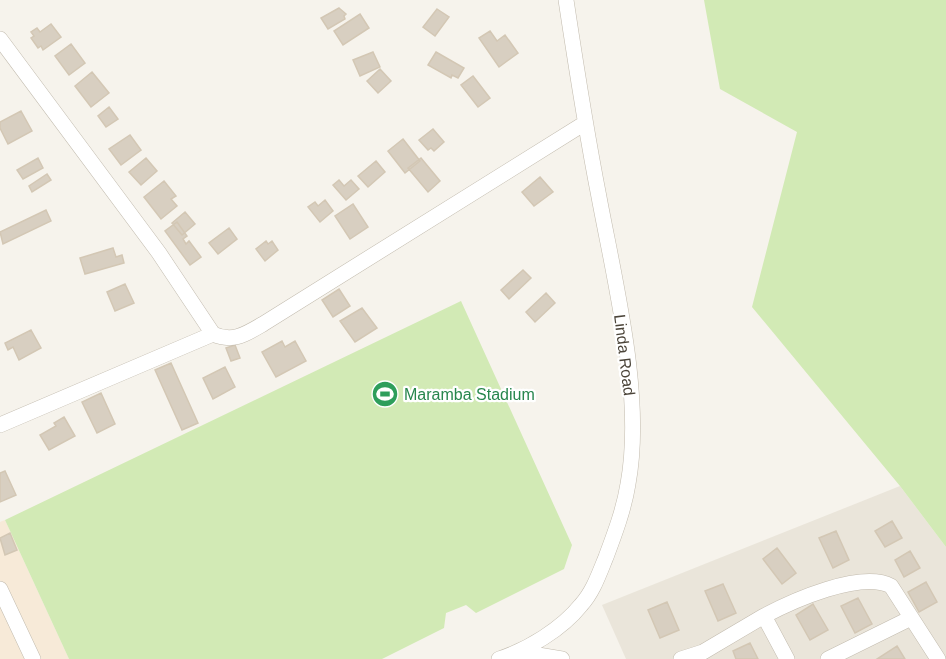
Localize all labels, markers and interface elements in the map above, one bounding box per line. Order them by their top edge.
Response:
street label: Linda Road [611,313,638,397]
sports icon: Maramba Stadium [370,379,400,409]
place label: Maramba Stadium [404,386,535,403]

